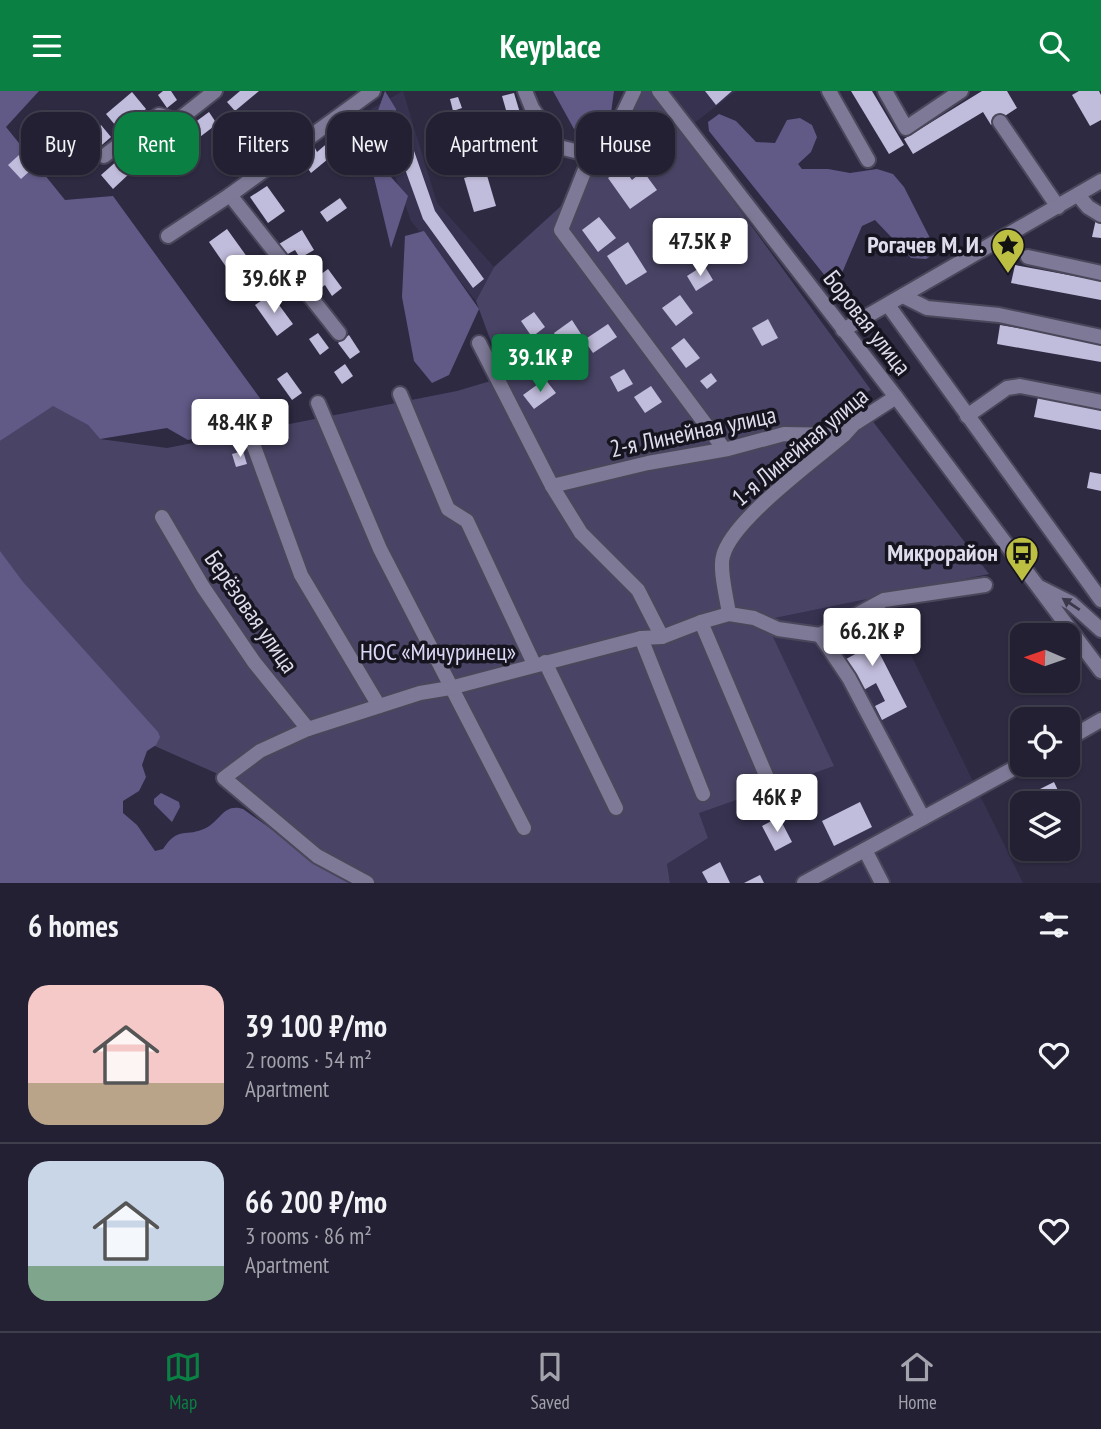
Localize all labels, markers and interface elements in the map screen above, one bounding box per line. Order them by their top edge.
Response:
text: Keyplace [500,25,601,67]
icon: menu [28,27,66,65]
icon: search [1035,27,1073,65]
chip: Buy [21,112,100,175]
chip: Rent [114,112,199,175]
chip: Filters [213,112,313,175]
chip: New [327,112,412,175]
chip: Apartment [426,112,562,175]
chip: House [576,112,675,175]
pin: 47.5K ₽ [635,219,765,278]
text: 47.5K ₽ [669,226,731,255]
place icon: Рогачев М. И. [989,226,1027,275]
place label: Рогачев М. И. [867,229,984,260]
pin: 39.6K ₽ [209,255,339,315]
text: 39.6K ₽ [242,263,306,292]
street label: Боровая улица [817,264,918,381]
pin: 39.1K ₽ [475,335,605,394]
text: 39.1K ₽ [508,342,572,371]
street label: 1-я Линейная улица [725,380,874,513]
pin: 48.4K ₽ [175,399,305,459]
street label: 2-я Линейная улица [607,399,779,464]
text: 48.4K ₽ [208,407,272,436]
bus stop icon: Микрорайон [1003,534,1041,583]
place label: Микрорайон [887,537,998,568]
street label: Берёзовая улица [198,544,305,679]
one-way arrow [1061,598,1081,611]
pin: 66.2K ₽ [807,609,937,668]
text: 66.2K ₽ [840,616,904,645]
north arrow [1010,623,1080,693]
map controls [1010,623,1080,861]
park label: НОС «Мичуринец» [360,636,516,667]
button: locate [1010,707,1080,777]
pin: 46K ₽ [728,775,826,834]
text: 46K ₽ [752,782,802,811]
button: layers [1010,791,1080,861]
text: 6 homes [28,906,119,945]
icon: filters [1035,906,1073,944]
text: 39 100 ₽/mo [245,1006,387,1045]
icon: home [84,1013,168,1097]
icon: heart [1035,1036,1073,1074]
text: 2 rooms · 54 m² [245,1045,372,1074]
text: Apartment [245,1074,329,1103]
text: 66 200 ₽/mo [245,1182,387,1221]
icon: home [84,1189,168,1273]
icon: heart [1035,1212,1073,1250]
text: 3 rooms · 86 m² [245,1221,372,1250]
text: Apartment [245,1250,329,1279]
tab: Map [164,1348,202,1414]
tab: Saved [531,1348,570,1414]
tab: Home [898,1348,937,1414]

